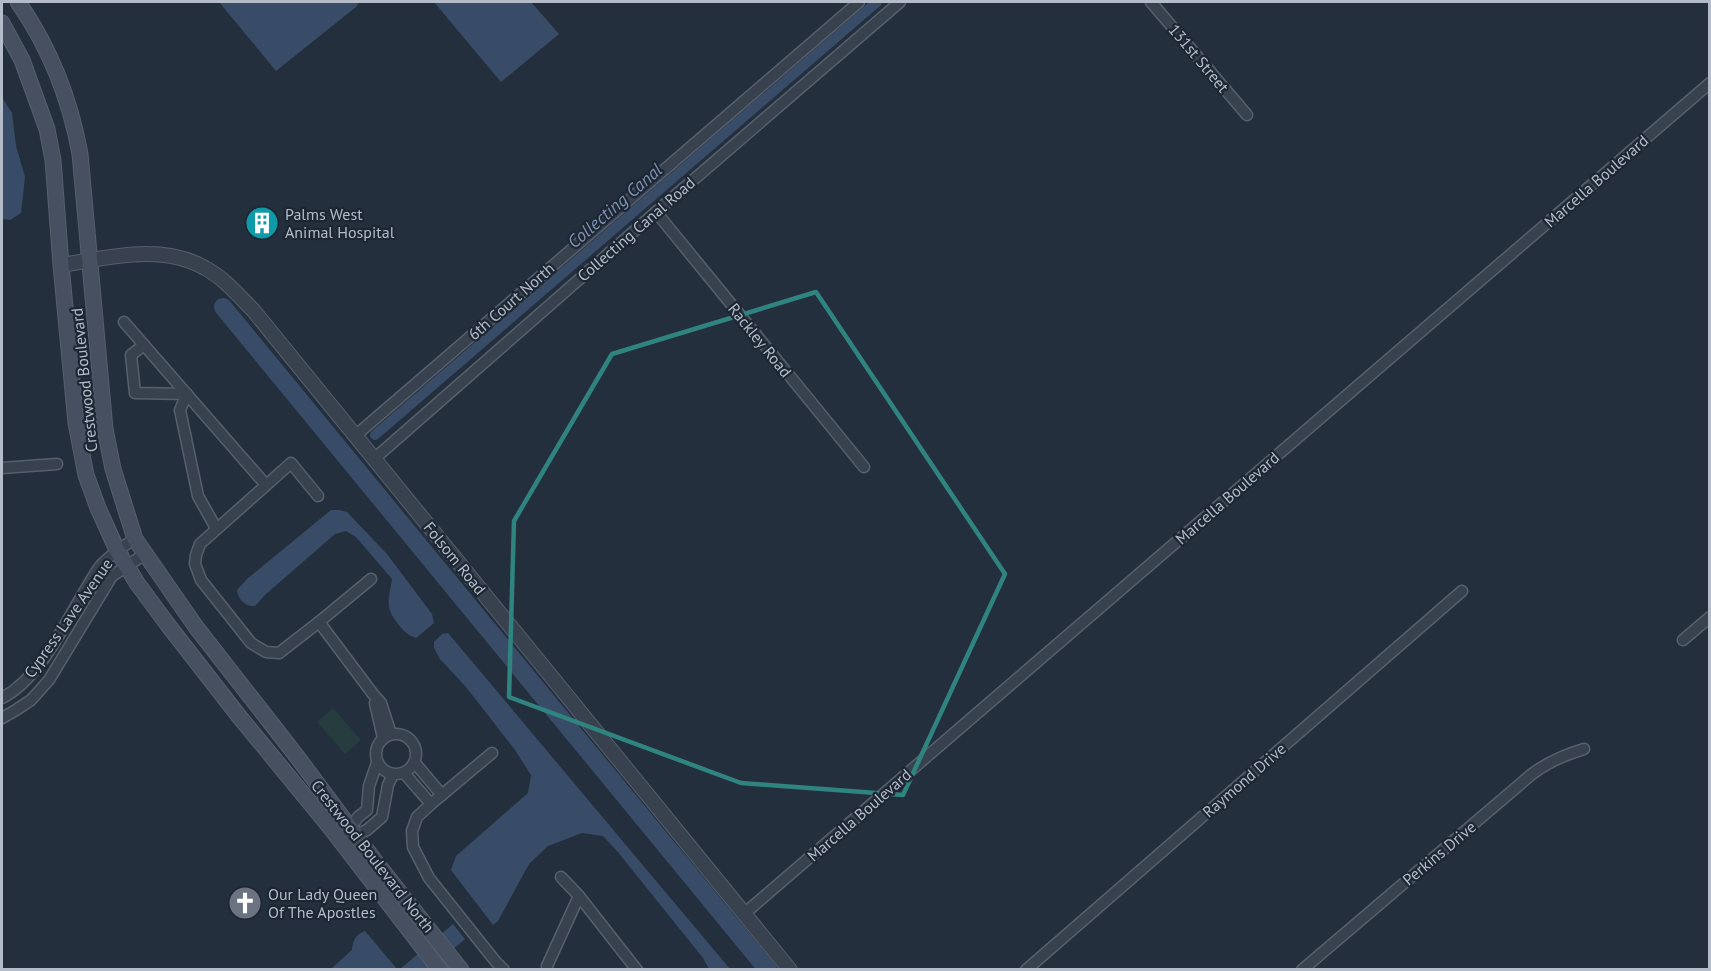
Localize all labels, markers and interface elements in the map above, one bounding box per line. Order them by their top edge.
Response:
street label: 131st Street [1165,20,1234,97]
street label: Marcella Boulevard [1540,130,1652,232]
water label: Collecting Canal [563,158,667,253]
street label: Collecting Canal Road [573,172,699,286]
place label: Palms West Animal Hospital [285,204,395,242]
building icon: Palms West Animal Hospital [244,205,280,241]
street label: 6th Court North [464,258,558,344]
street label: Rackley Road [724,299,796,381]
street label: Crestwood Boulevard [66,307,102,453]
street label: Marcella Boulevard [1171,447,1283,549]
street label: Folsom Road [420,518,490,598]
street label: Cypress Lave Avenue [19,554,117,682]
street label: Raymond Drive [1198,738,1290,822]
street label: Marcella Boulevard [803,764,915,866]
street label: Crestwood Boulevard North [307,776,439,936]
street label: Perkins Drive [1398,817,1480,889]
place label: Our Lady Queen Of The Apostles [268,884,377,922]
church icon: Our Lady Queen Of The Apostles [227,885,263,921]

